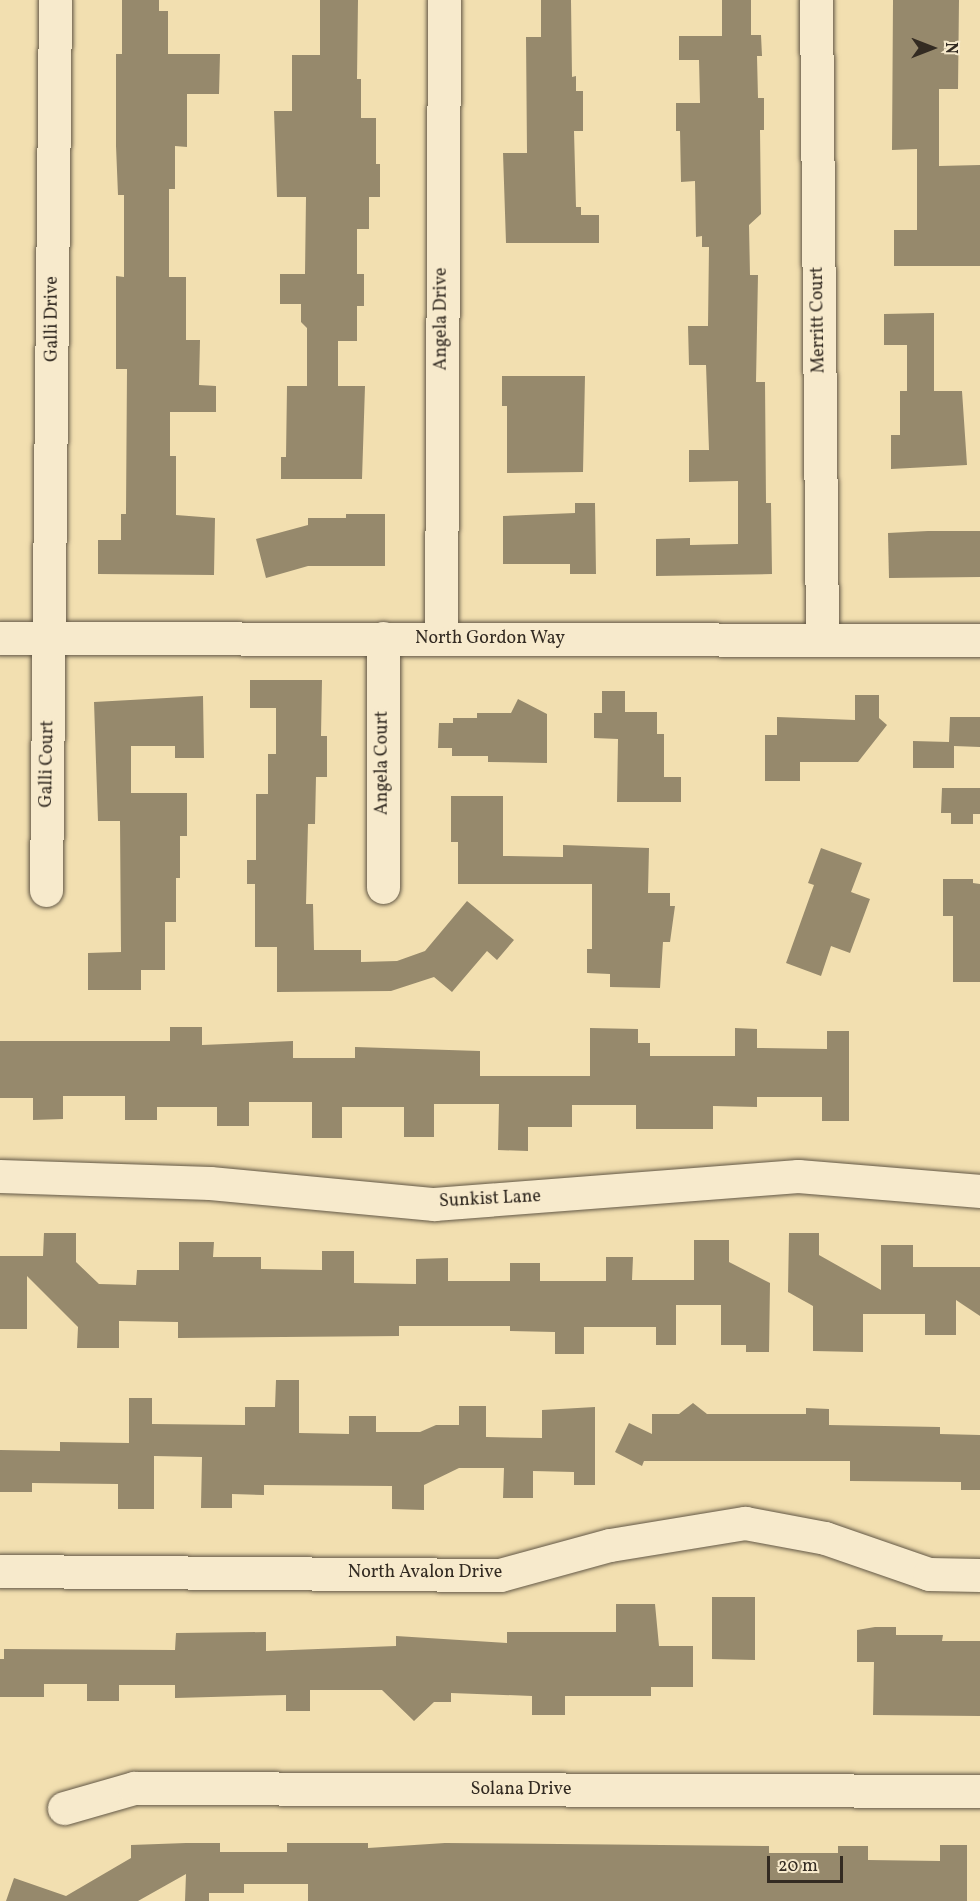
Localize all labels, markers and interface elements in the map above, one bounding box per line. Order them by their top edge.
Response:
north arrow [902,18,962,78]
text: N [939,42,961,54]
street label: Merritt Court [807,266,831,374]
street label: Angela Drive [431,267,453,371]
street label: Galli Drive [42,276,64,362]
street label: North Gordon Way [415,628,565,650]
street label: Angela Court [372,711,394,815]
street label: Galli Court [36,720,60,808]
street label: Sunkist Lane [439,1187,541,1213]
street label: North Avalon Drive [348,1562,502,1584]
street label: Solana Drive [471,1779,571,1801]
scale bar [770,1844,846,1882]
text: 20 m [778,1854,818,1879]

